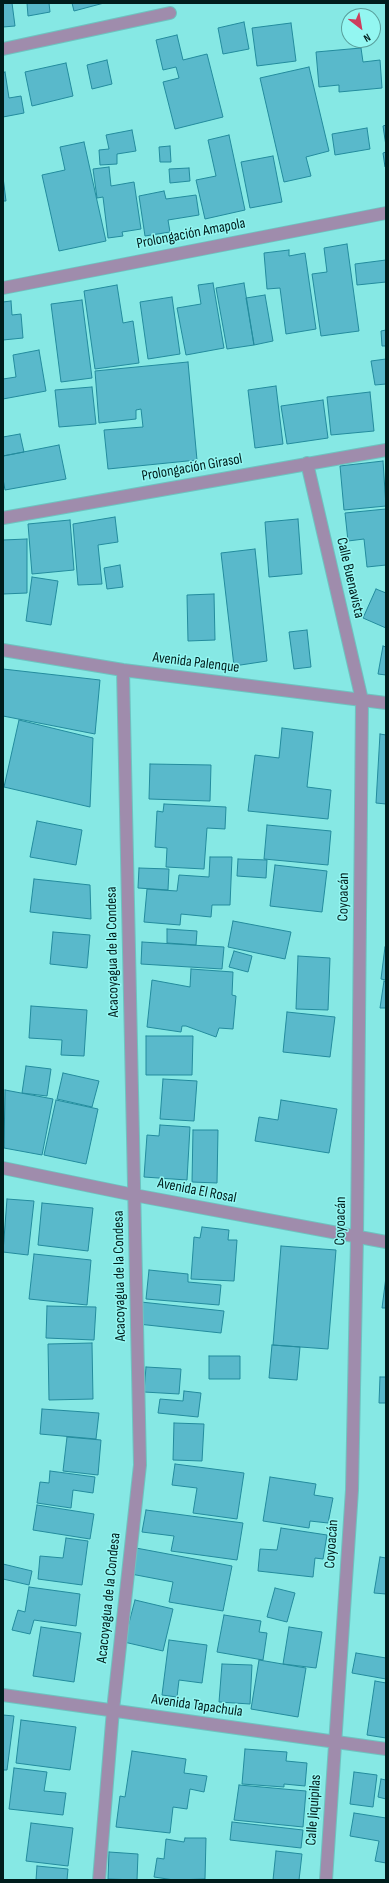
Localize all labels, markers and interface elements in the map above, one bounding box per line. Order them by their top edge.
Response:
north arrow [341,8,381,48]
text: N [361,31,373,45]
street label: Prolongación Amapola [135,215,247,253]
street label: Prolongación Girasol [140,450,244,486]
street label: Calle Buenavista [332,536,368,620]
street label: Avenida Palenque [152,649,240,677]
street label: Coyoacán [335,872,353,922]
street label: Acacoyagua de la Condesa [103,886,123,1018]
street label: Avenida El Rosal [156,1175,238,1207]
street label: Coyoacán [332,1196,350,1246]
street label: Acacoyagua de la Condesa [110,1210,130,1342]
street label: Coyoacán [321,1519,343,1569]
street label: Acacoyagua de la Condesa [93,1532,125,1664]
street label: Avenida Tapachula [150,1691,244,1721]
street label: Calle Jiquipilas [303,1774,325,1846]

